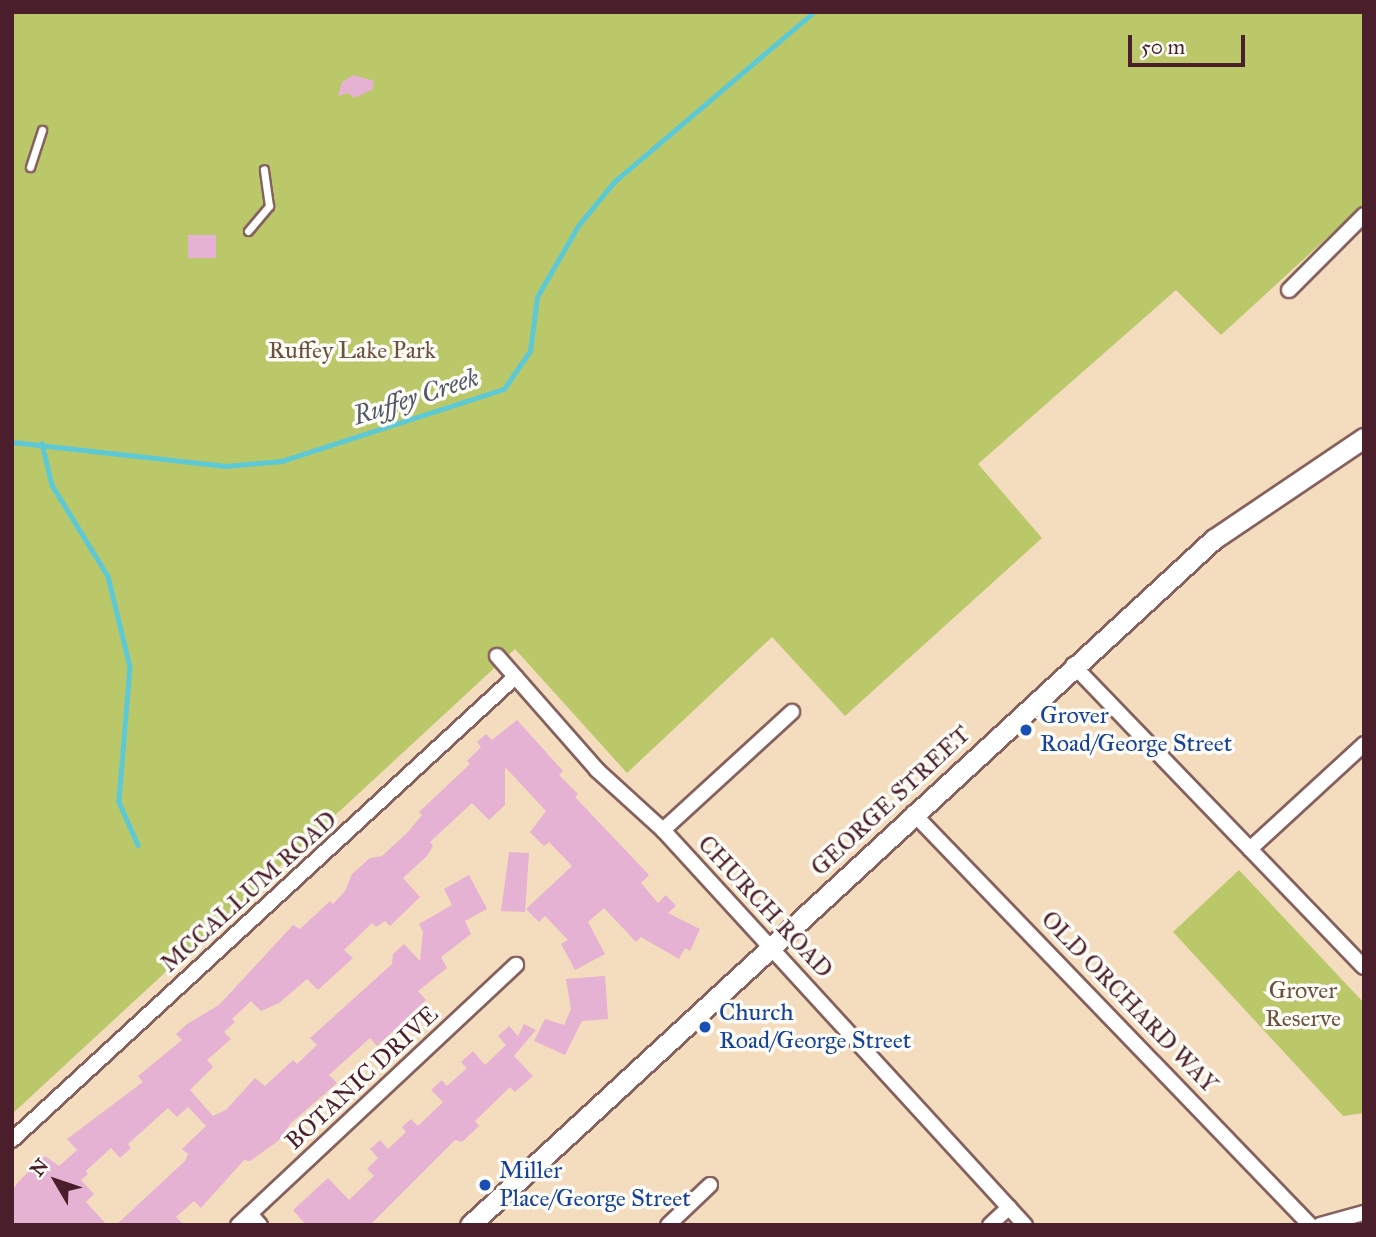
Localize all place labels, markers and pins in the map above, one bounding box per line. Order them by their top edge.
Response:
place label: Grover Road/George Street [1040,702,1232,758]
marker: Grover Road/George Street [1018,722,1034,738]
place label: Church Road/George Street [719,999,911,1055]
marker: Church Road/George Street [697,1019,713,1035]
place label: Miller Place/George Street [499,1157,691,1213]
marker: Miller Place/George Street [477,1177,493,1193]

